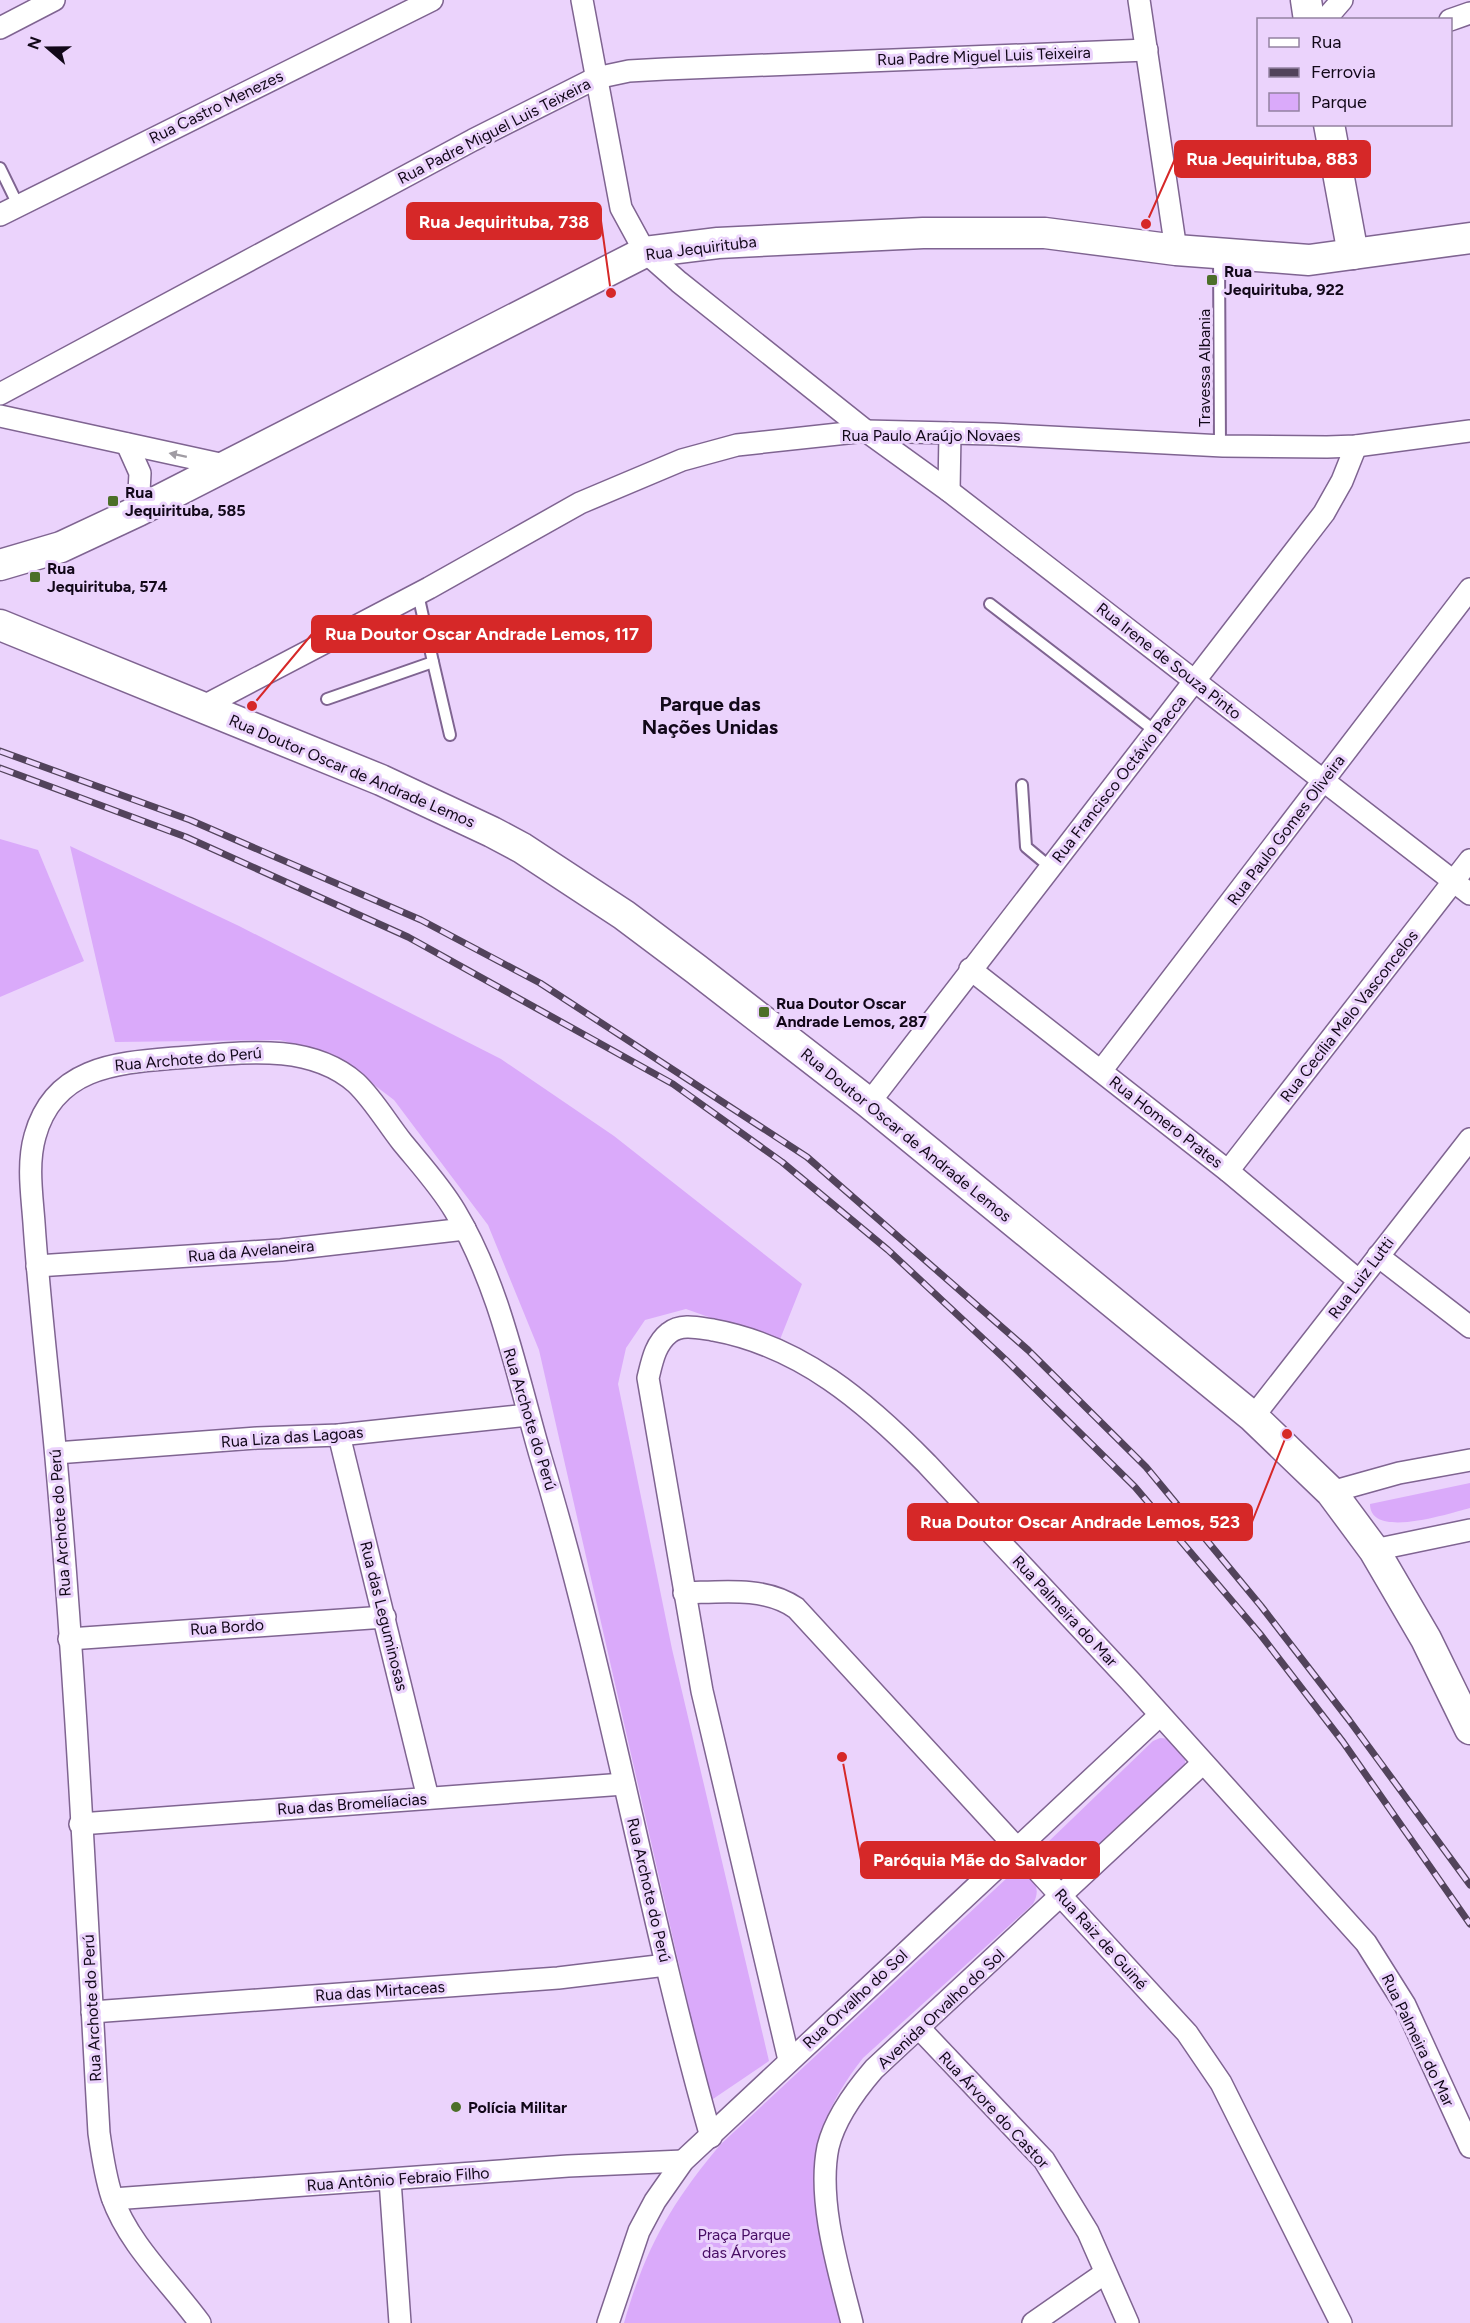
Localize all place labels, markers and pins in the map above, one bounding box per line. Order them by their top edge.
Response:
callout: Rua Jequirituba, 883 [1175,141,1370,177]
callout: Rua Jequirituba, 738 [407,203,601,239]
place label: Rua Jequirituba, 922 [1224,262,1344,299]
marker: Rua Jequirituba, 922 [1205,273,1219,287]
place label: Rua Jequirituba, 585 [125,483,246,520]
marker: Rua Jequirituba, 585 [106,494,120,508]
place label: Rua Jequirituba, 574 [47,559,168,596]
marker: Rua Jequirituba, 574 [28,570,42,584]
callout: Rua Doutor Oscar Andrade Lemos, 117 [312,616,651,652]
place label: Rua Doutor Oscar Andrade Lemos, 287 [776,994,927,1031]
marker: Rua Doutor Oscar Andrade Lemos, 287 [757,1005,771,1019]
callout: Rua Doutor Oscar Andrade Lemos, 523 [908,1504,1252,1540]
callout: Paróquia Mãe do Salvador [861,1842,1099,1878]
place label: Polícia Militar [468,2098,567,2117]
marker: Polícia Militar [449,2100,463,2114]

